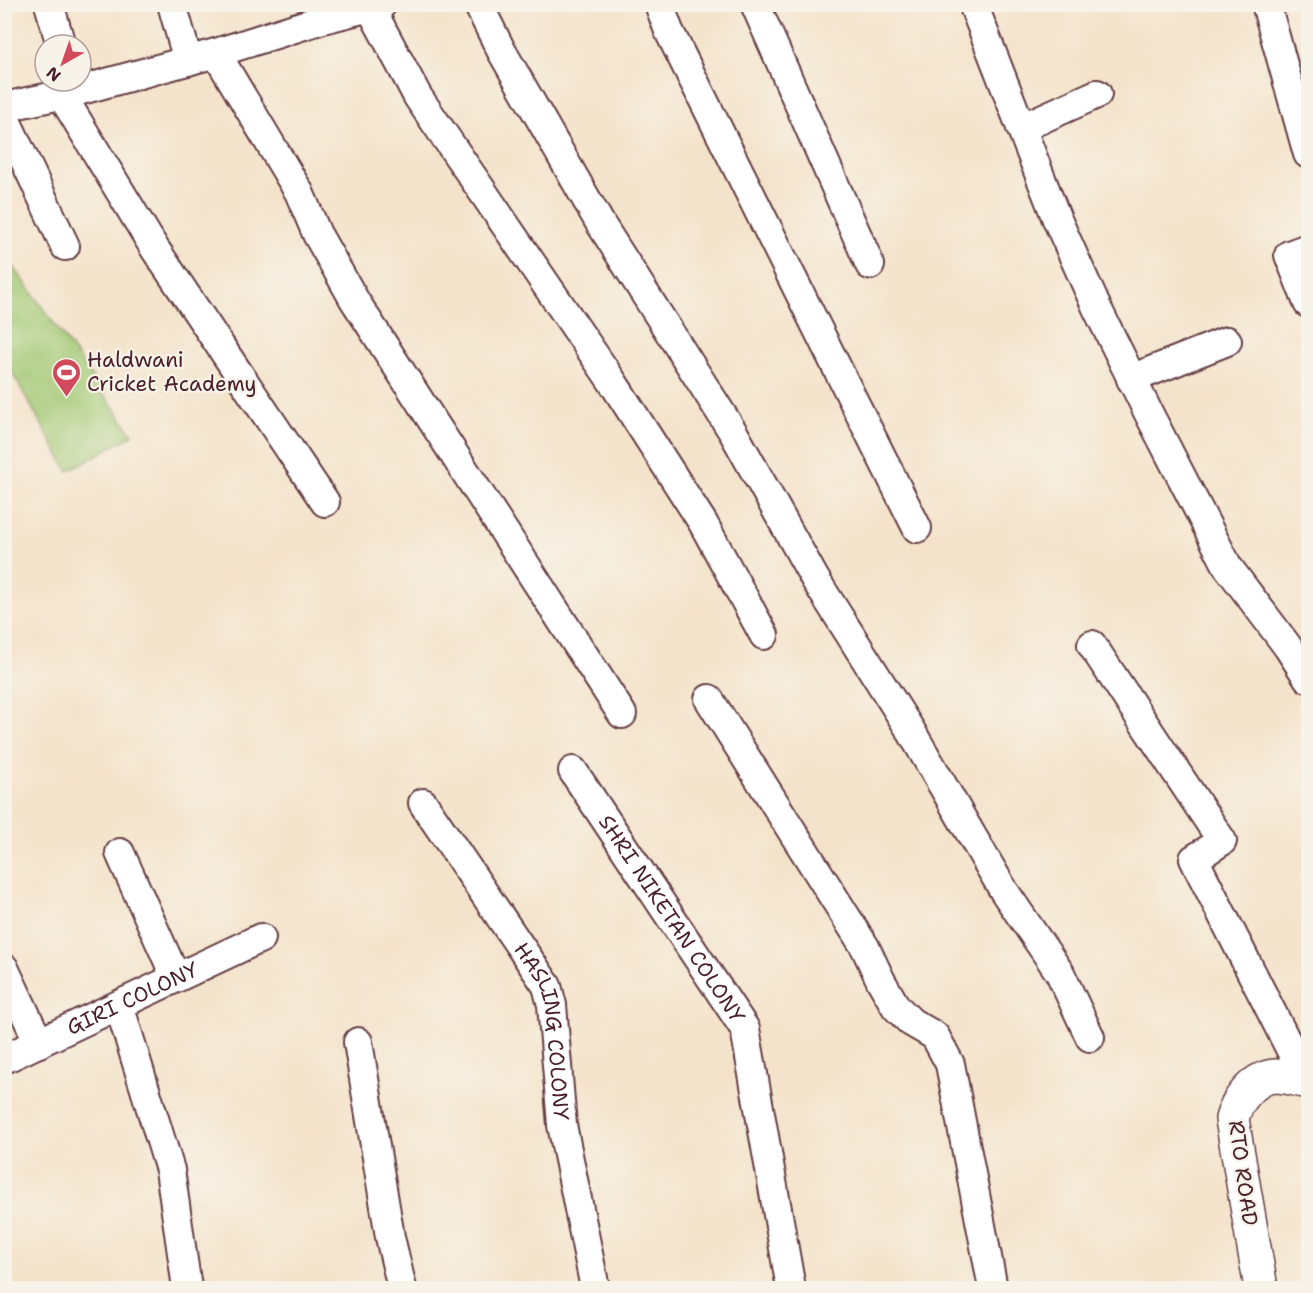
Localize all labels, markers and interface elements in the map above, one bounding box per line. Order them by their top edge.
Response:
north arrow [33,33,93,93]
text: N [42,62,65,86]
place label: Haldwani Cricket Academy [87,346,257,398]
sports icon: Haldwani Cricket Academy [50,356,82,398]
street label: SHRI NIKETAN COLONY [592,809,751,1029]
street label: HASLING COLONY [507,937,576,1122]
street label: GIRI COLONY [62,955,203,1042]
street label: RTO ROAD [1222,1119,1264,1227]

